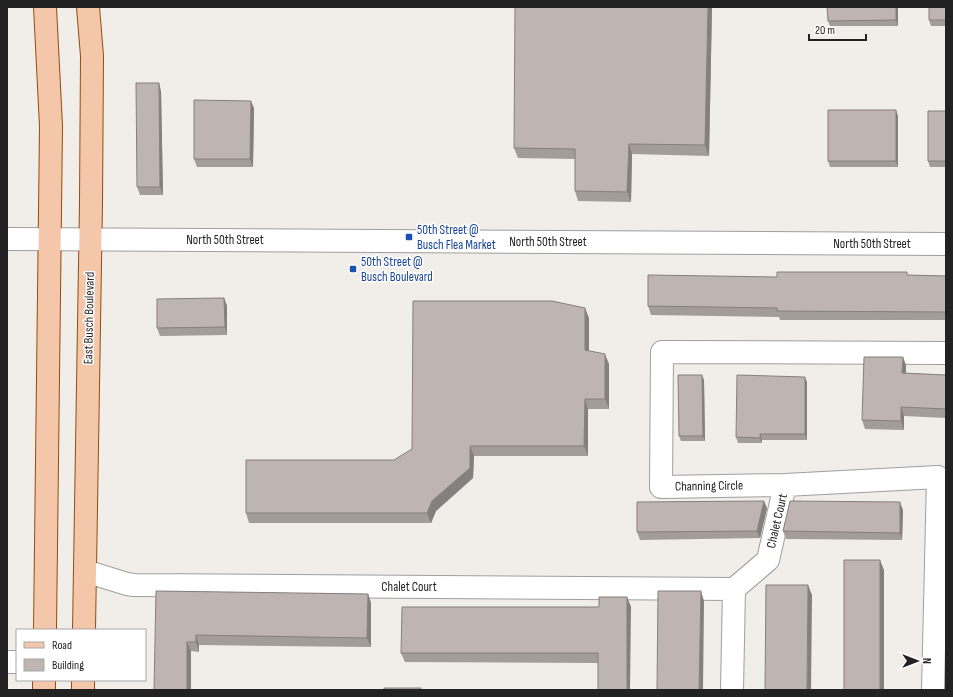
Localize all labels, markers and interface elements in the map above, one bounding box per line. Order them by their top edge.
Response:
scale bar [809,16,866,42]
text: 20 m [815,23,835,38]
place label: 50th Street @ Busch Flea Market [417,222,496,253]
street label: North 50th Street [186,232,264,248]
marker: 50th Street @ Busch Flea Market [404,232,414,242]
street label: North 50th Street [509,234,587,250]
street label: North 50th Street [833,236,911,252]
place label: 50th Street @ Busch Boulevard [361,254,433,285]
marker: 50th Street @ Busch Boulevard [348,264,358,274]
street label: East Busch Boulevard [80,272,98,364]
street label: Channing Circle [675,477,743,495]
street label: Chalet Court [763,492,791,550]
street label: Chalet Court [381,579,437,595]
legend [16,629,146,681]
text: Road [52,638,72,653]
north arrow [897,641,937,681]
text: Building [52,658,84,673]
text: N [920,658,933,664]

